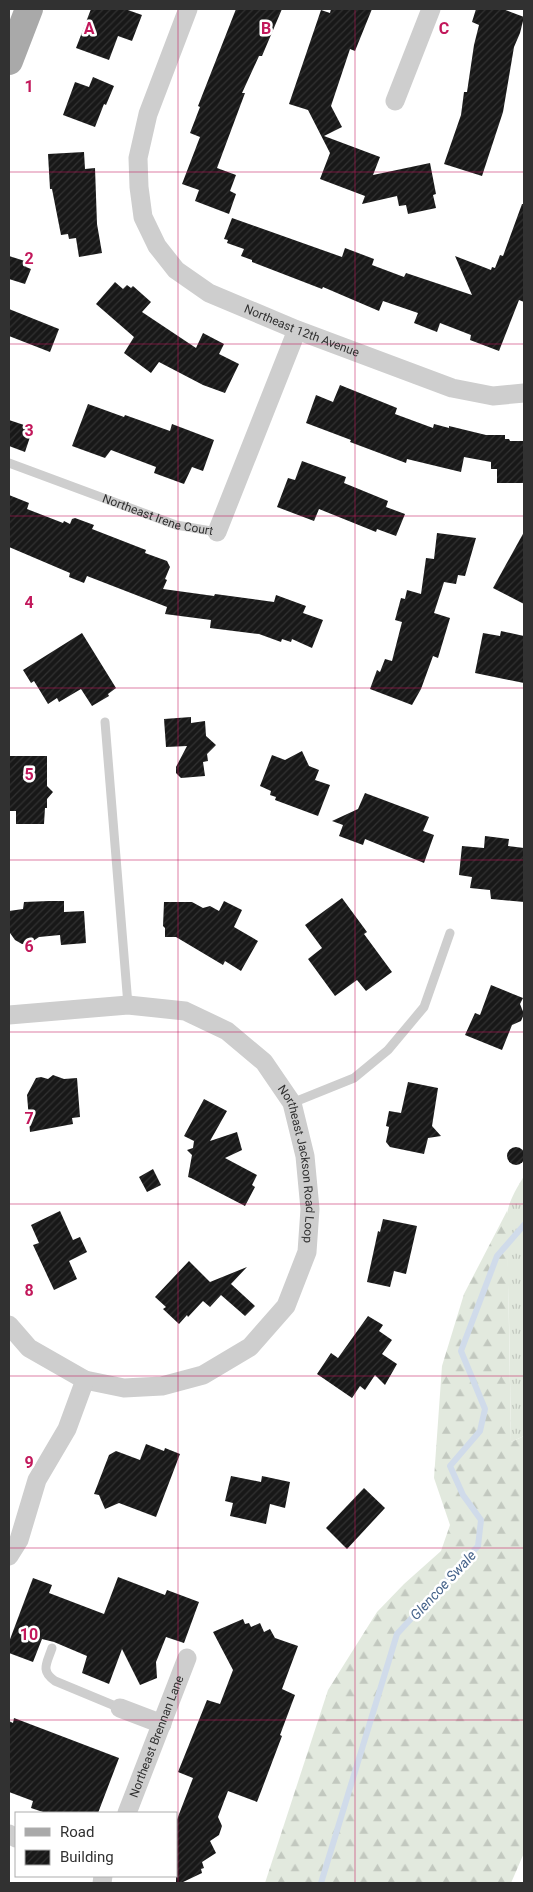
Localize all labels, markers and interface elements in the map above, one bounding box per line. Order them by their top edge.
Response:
text: A [84,19,95,38]
text: B [261,19,271,38]
text: C [439,19,449,38]
text: 1 [24,77,34,96]
text: 2 [24,249,34,268]
street label: Northeast 12th Avenue [242,302,361,360]
text: 3 [24,421,34,440]
street label: Northeast Irene Court [101,491,214,538]
text: 4 [24,593,34,612]
text: 5 [24,765,34,784]
text: 6 [24,937,34,956]
street label: Northeast Jackson Road Loop [275,1082,317,1244]
text: 7 [24,1109,34,1128]
text: 8 [24,1281,34,1300]
text: 9 [24,1453,34,1472]
water label: Glencoe Swale [407,1547,479,1623]
text: 10 [20,1625,38,1644]
street label: Northeast Brennan Lane [127,1674,187,1799]
legend [15,1812,178,1877]
text: Road [60,1823,94,1841]
text: Building [60,1848,114,1866]

